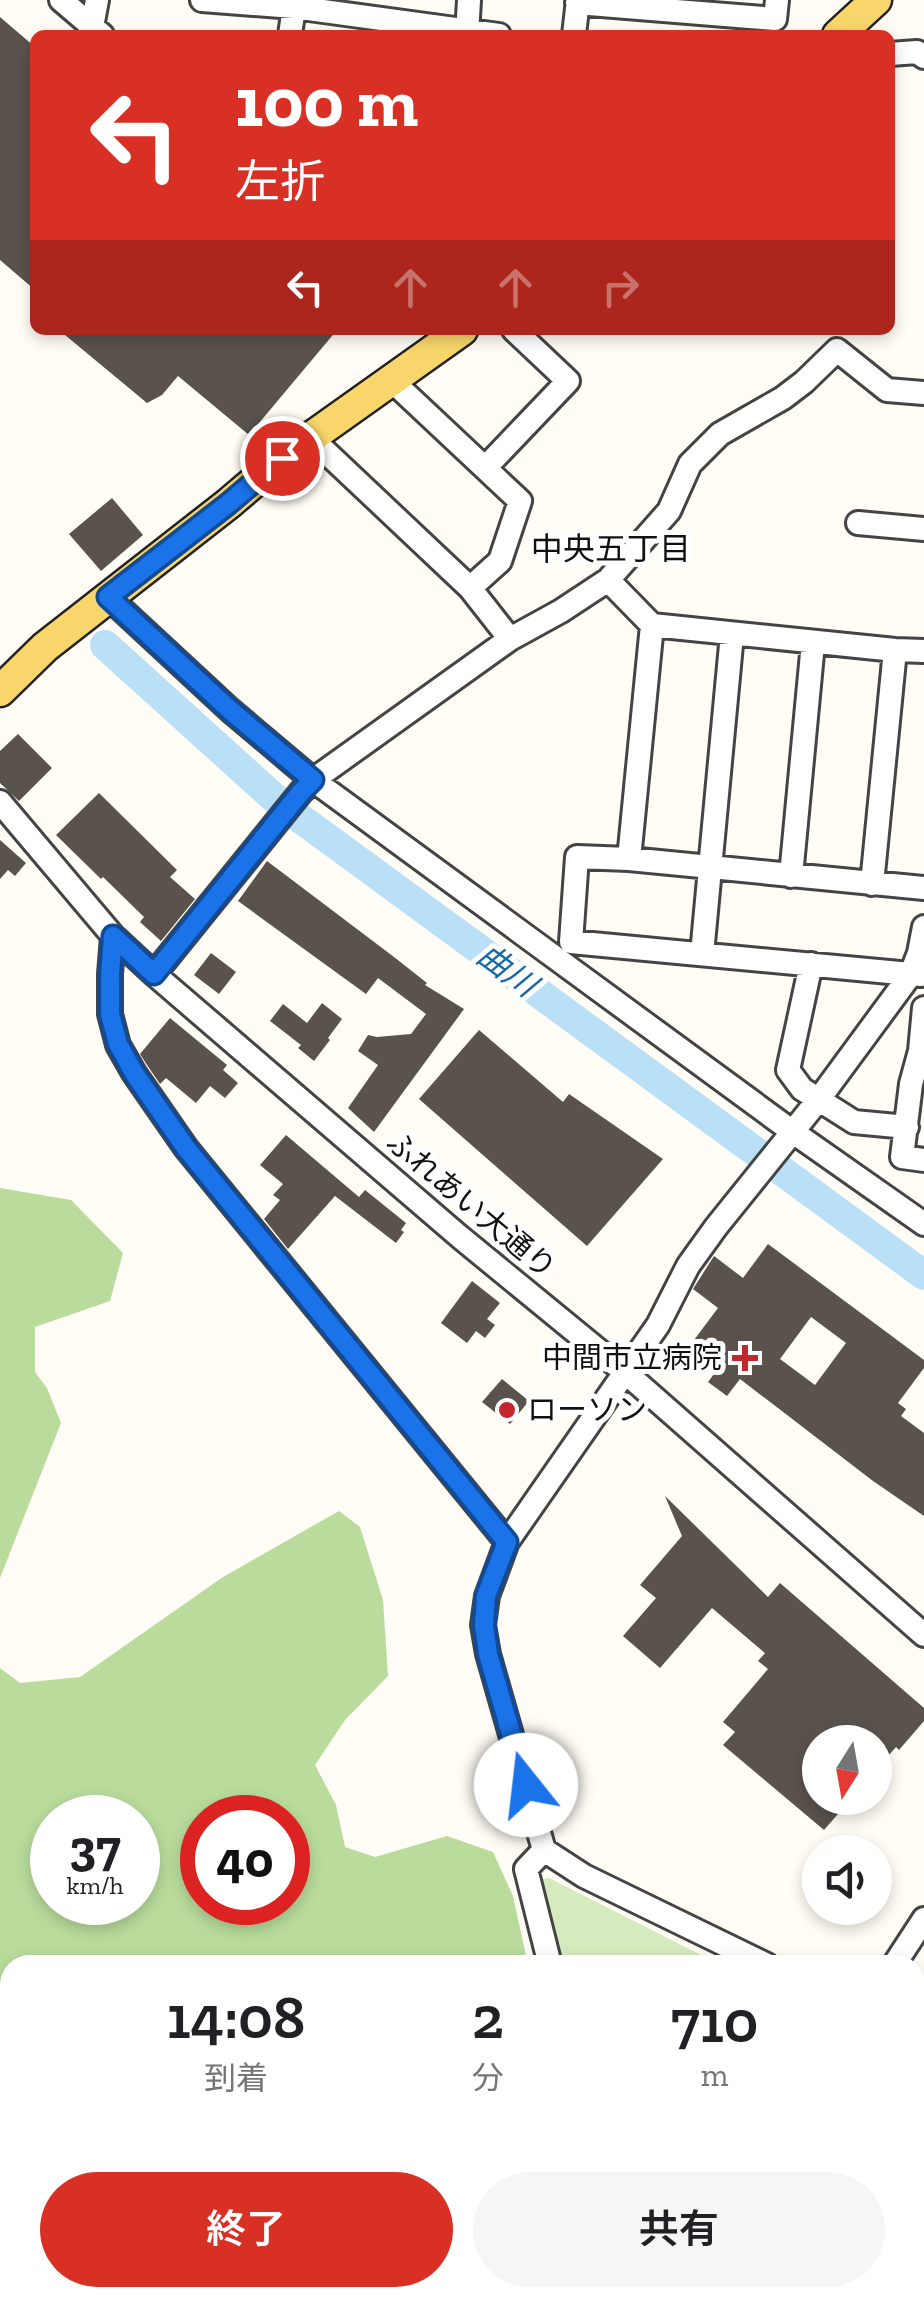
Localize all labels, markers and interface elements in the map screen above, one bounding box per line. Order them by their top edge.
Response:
text: 100 m [235,60,418,144]
icon: left [70,70,200,200]
text: 左折 [235,155,325,209]
icon: left [278,260,333,315]
icon: ahead [383,260,438,315]
icon: ahead [488,260,543,315]
icon: right [593,260,648,315]
pin [240,416,325,501]
icon: arrive [255,431,310,486]
district label: 中央五丁目 [531,530,691,568]
water label: 曲川 [470,936,546,1006]
street label: ふれあい大通り [379,1124,563,1286]
place label: 中間市立病院 [542,1340,722,1376]
marker: 中間市立病院 [732,1345,758,1371]
place label: ローソン [527,1392,647,1428]
marker: ローソン [496,1399,518,1421]
north arrow [802,1725,892,1815]
map controls [802,1725,892,1925]
position arrow [474,1733,578,1837]
speed limit sign: 40 [180,1795,310,1925]
text: 37 [69,1818,121,1878]
button: sound [802,1835,892,1925]
text: km/h [66,1870,124,1900]
text: 14:08 [167,1981,305,2053]
text: 2 [472,1981,504,2053]
text: 710 [671,1985,758,2057]
text: m [701,2056,728,2094]
text: 到着 [204,2059,268,2097]
text: 分 [472,2059,504,2097]
button: 終了 [40,2172,453,2287]
button: 共有 [473,2172,885,2287]

